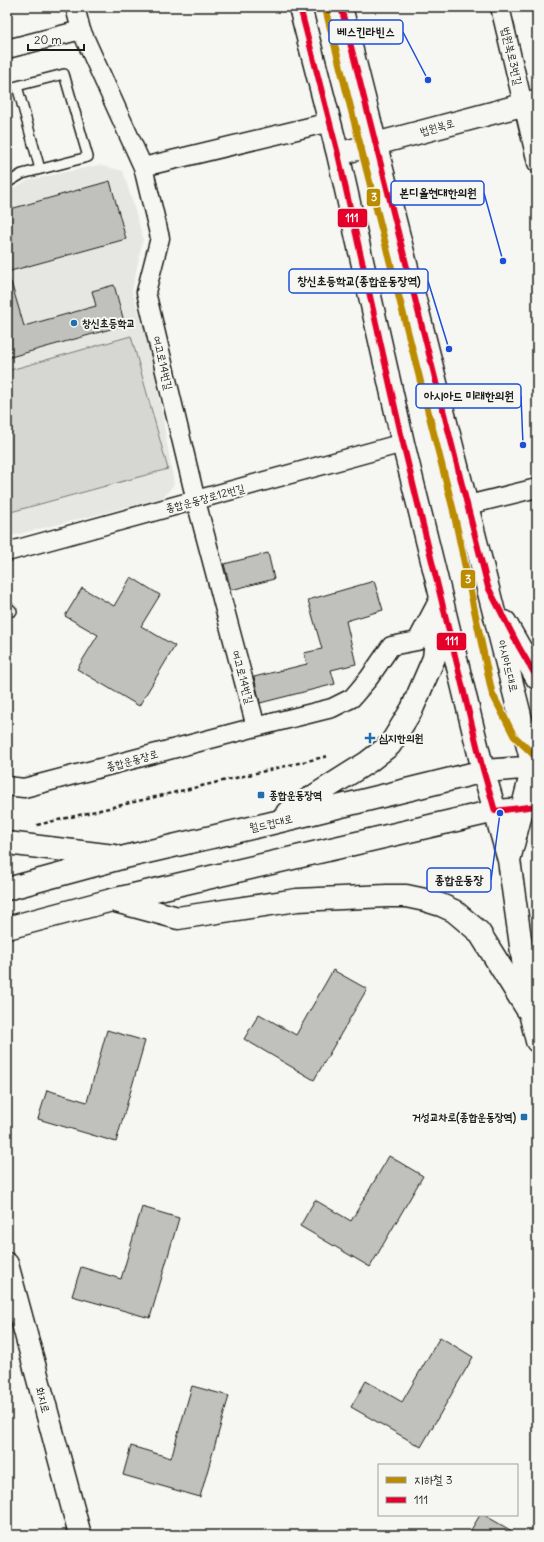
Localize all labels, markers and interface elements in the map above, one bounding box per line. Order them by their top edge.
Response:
callout: 베스킨라빈스 [329,20,403,44]
text: 베스킨라빈스 [337,24,395,39]
scale bar [28,26,84,52]
street label: 법원북로3번길 [499,26,526,87]
text: 20 m [34,32,62,47]
street label: 법원북로 [418,116,456,138]
callout: 본디올현대한의원 [391,181,484,205]
text: 본디올현대한의원 [399,185,477,200]
line badge: 3 [366,188,381,207]
text: 3 [371,190,377,204]
line badge: 111 [337,208,368,228]
text: 111 [345,211,359,225]
callout: 창신초등학교(종합운동장역) [289,269,428,293]
text: 창신초등학교(종합운동장역) [297,273,421,289]
place label: 창신초등학교 [82,316,135,330]
marker: 창신초등학교 [69,318,79,328]
street label: 여고로14번길 [150,335,176,392]
callout: 아시아드 미래한의원 [416,384,521,408]
text: 아시아드 미래한의원 [424,388,514,403]
street label: 종합운동장로12번길 [164,481,246,515]
line badge: 3 [460,569,476,589]
text: 3 [465,572,471,586]
line badge: 111 [436,632,467,651]
text: 111 [445,634,459,648]
street label: 아시아드대로 [495,639,521,694]
street label: 여고로14번길 [229,649,257,706]
place label: 심지한의원 [379,731,423,745]
marker: 심지한의원 [364,732,376,744]
street label: 종합운동장로 [105,746,160,774]
place label: 종합운동장역 [269,788,322,802]
marker: 종합운동장역 [256,790,266,800]
street label: 월드컵대로 [248,811,294,835]
callout: 종합운동장 [427,868,491,892]
text: 종합운동장 [435,872,483,887]
place label: 거성교차로(종합운동장역) [412,1110,517,1125]
marker: 거성교차로(종합운동장역) [519,1112,529,1122]
street label: 화지로 [33,1385,53,1415]
legend [378,1464,518,1516]
text: 지하철 3 [414,1472,453,1487]
text: 111 [414,1492,428,1507]

